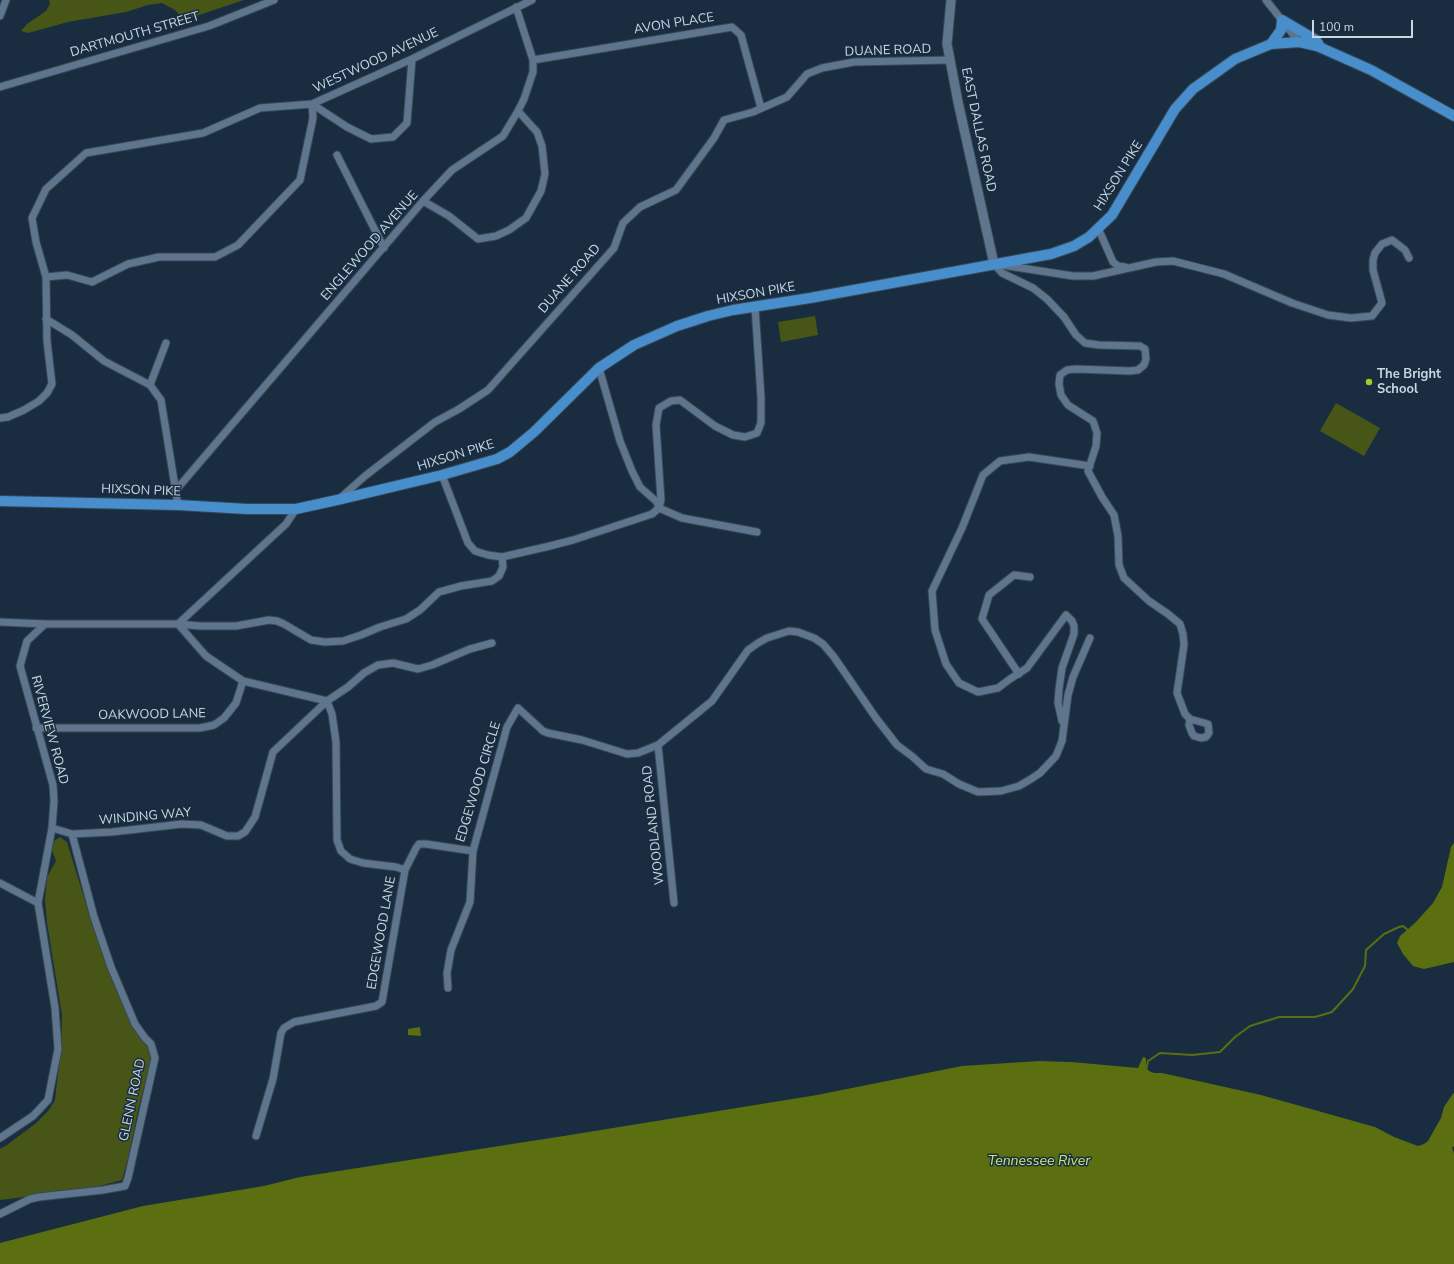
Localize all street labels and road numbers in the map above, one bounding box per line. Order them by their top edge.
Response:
street label: DARTMOUTH STREET [68,9,202,61]
street label: AVON PLACE [633,10,715,38]
street label: WESTWOOD AVENUE [311,25,441,97]
street label: DUANE ROAD [844,42,932,60]
street label: EAST DALLAS ROAD [957,66,999,194]
street label: HIXSON PIKE [1091,138,1147,214]
street label: ENGLEWOOD AVENUE [318,188,422,304]
street label: DUANE ROAD [536,241,604,317]
street label: HIXSON PIKE [715,279,797,309]
street label: HIXSON PIKE [416,437,496,475]
street label: HIXSON PIKE [101,482,181,500]
street label: RIVERVIEW ROAD [27,674,71,786]
street label: OAKWOOD LANE [98,706,206,724]
street label: EDGEWOOD CIRCLE [453,720,505,844]
street label: WOODLAND ROAD [640,764,668,886]
street label: WINDING WAY [98,805,192,829]
street label: EDGEWOOD LANE [364,875,400,991]
street label: GLENN ROAD [117,1057,149,1143]

